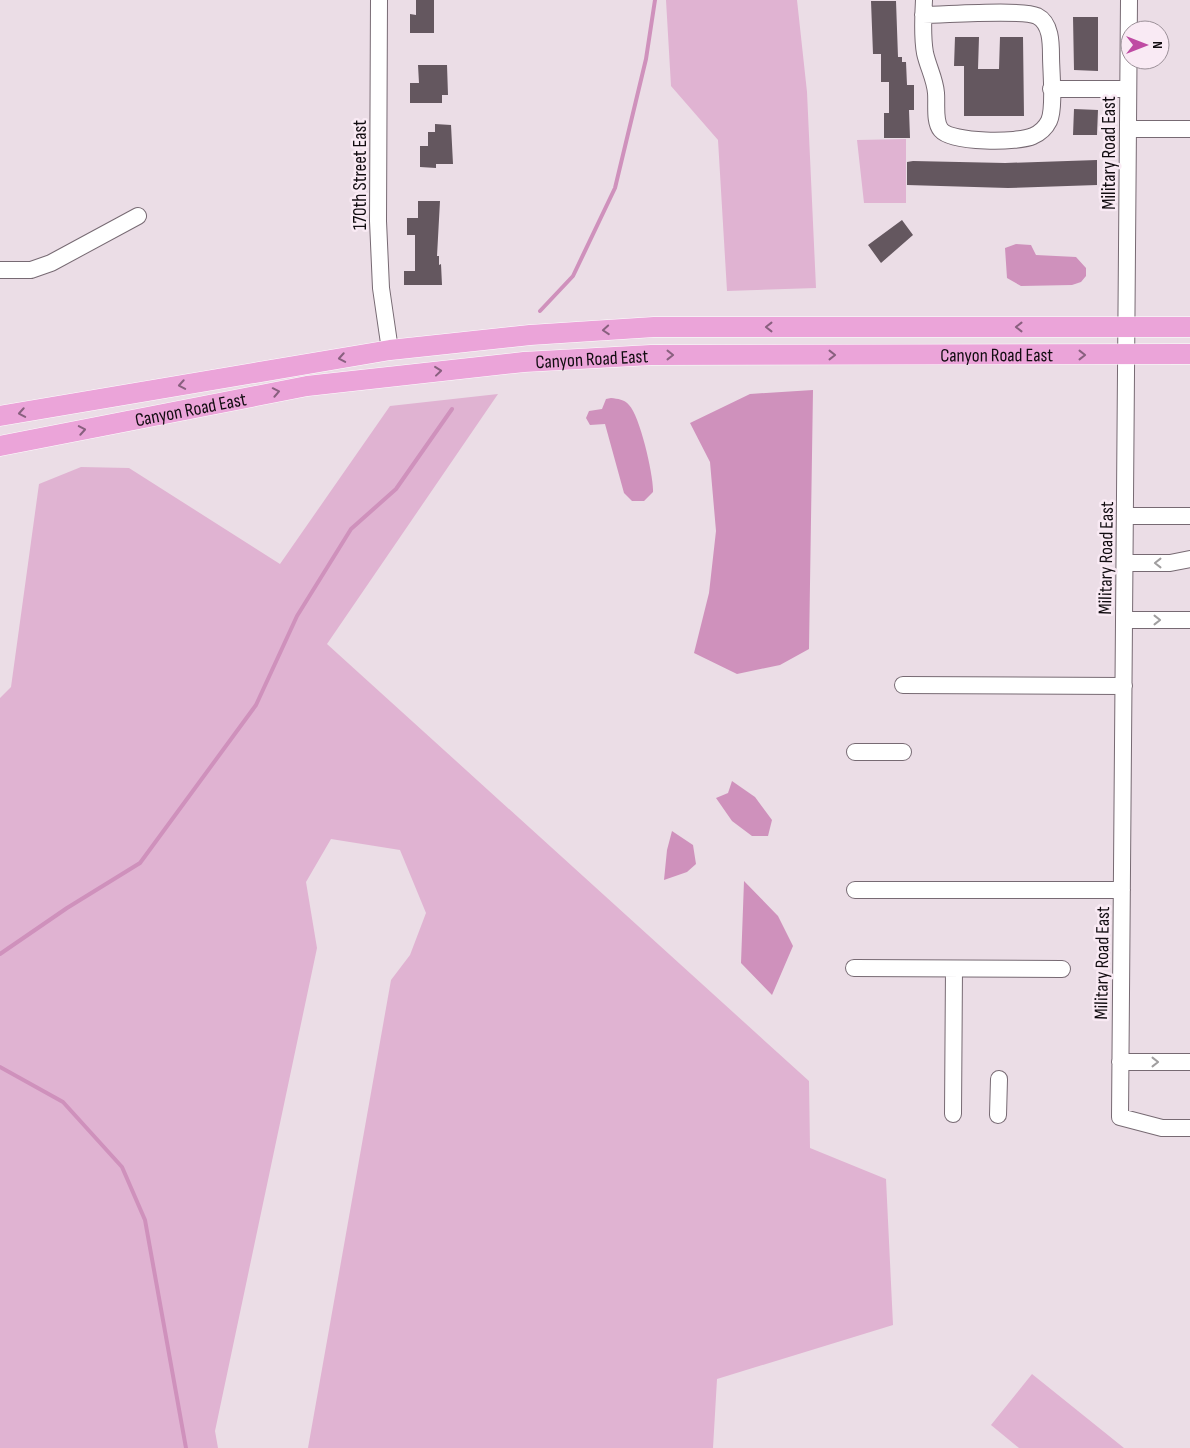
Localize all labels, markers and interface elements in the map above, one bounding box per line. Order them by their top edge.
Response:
north arrow [1120,20,1170,70]
text: N [1149,41,1166,49]
street label: Military Road East [1098,96,1121,210]
street label: 170th Street East [349,120,372,230]
one-way arrow [765,322,772,332]
one-way arrow [1015,322,1022,332]
one-way arrow [602,325,610,336]
street label: Canyon Road East [940,344,1053,367]
street label: Canyon Road East [535,345,649,374]
one-way arrow [666,350,674,360]
one-way arrow [829,350,837,360]
one-way arrow [1079,350,1087,360]
one-way arrow [338,353,347,363]
one-way arrow [434,366,442,377]
one-way arrow [178,380,186,390]
one-way arrow [272,387,280,398]
street label: Canyon Road East [133,388,248,432]
one-way arrow [18,407,26,417]
one-way arrow [78,425,87,435]
street label: Military Road East [1094,501,1119,615]
one-way arrow [1154,558,1162,568]
one-way arrow [1154,615,1162,625]
street label: Military Road East [1090,906,1115,1020]
one-way arrow [1152,1057,1159,1067]

